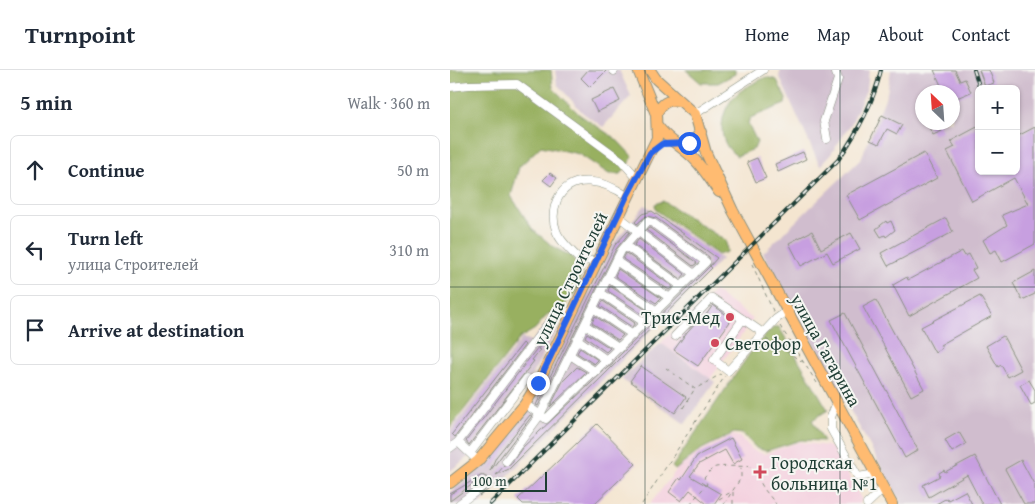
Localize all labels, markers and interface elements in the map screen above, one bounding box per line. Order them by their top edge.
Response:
text: Turnpoint [25,17,135,52]
text: Home [745,21,789,48]
text: Map [817,21,850,48]
text: About [878,21,924,48]
text: Contact [952,21,1010,48]
north arrow [915,85,960,130]
map controls [975,85,1020,175]
button: + [975,85,1020,130]
text: 5 min [20,87,72,118]
text: Walk · 360 m [347,91,430,115]
button: − [975,130,1020,175]
route start [678,132,701,155]
icon: ahead [21,156,49,184]
text: Continue [68,156,145,184]
text: 50 m [397,158,429,182]
street label: улица Строителей [525,207,614,352]
text: Turn left [68,224,143,252]
icon: left [21,236,49,264]
text: 310 m [389,238,429,262]
text: улица Строителей [68,252,199,276]
street label: улица Гагарина [783,288,868,412]
place label: ТриС-Мед [641,304,720,331]
marker: ТриС-Мед [724,311,736,323]
icon: arrive [21,316,49,344]
text: Arrive at destination [68,316,244,344]
place label: Светофор [725,330,801,357]
marker: Светофор [709,337,721,349]
route end [527,372,550,395]
place label: Городская больница №1 [771,449,877,497]
marker: Городская больница №1 [753,465,767,479]
scale bar [465,469,548,492]
text: 100 m [472,471,507,491]

